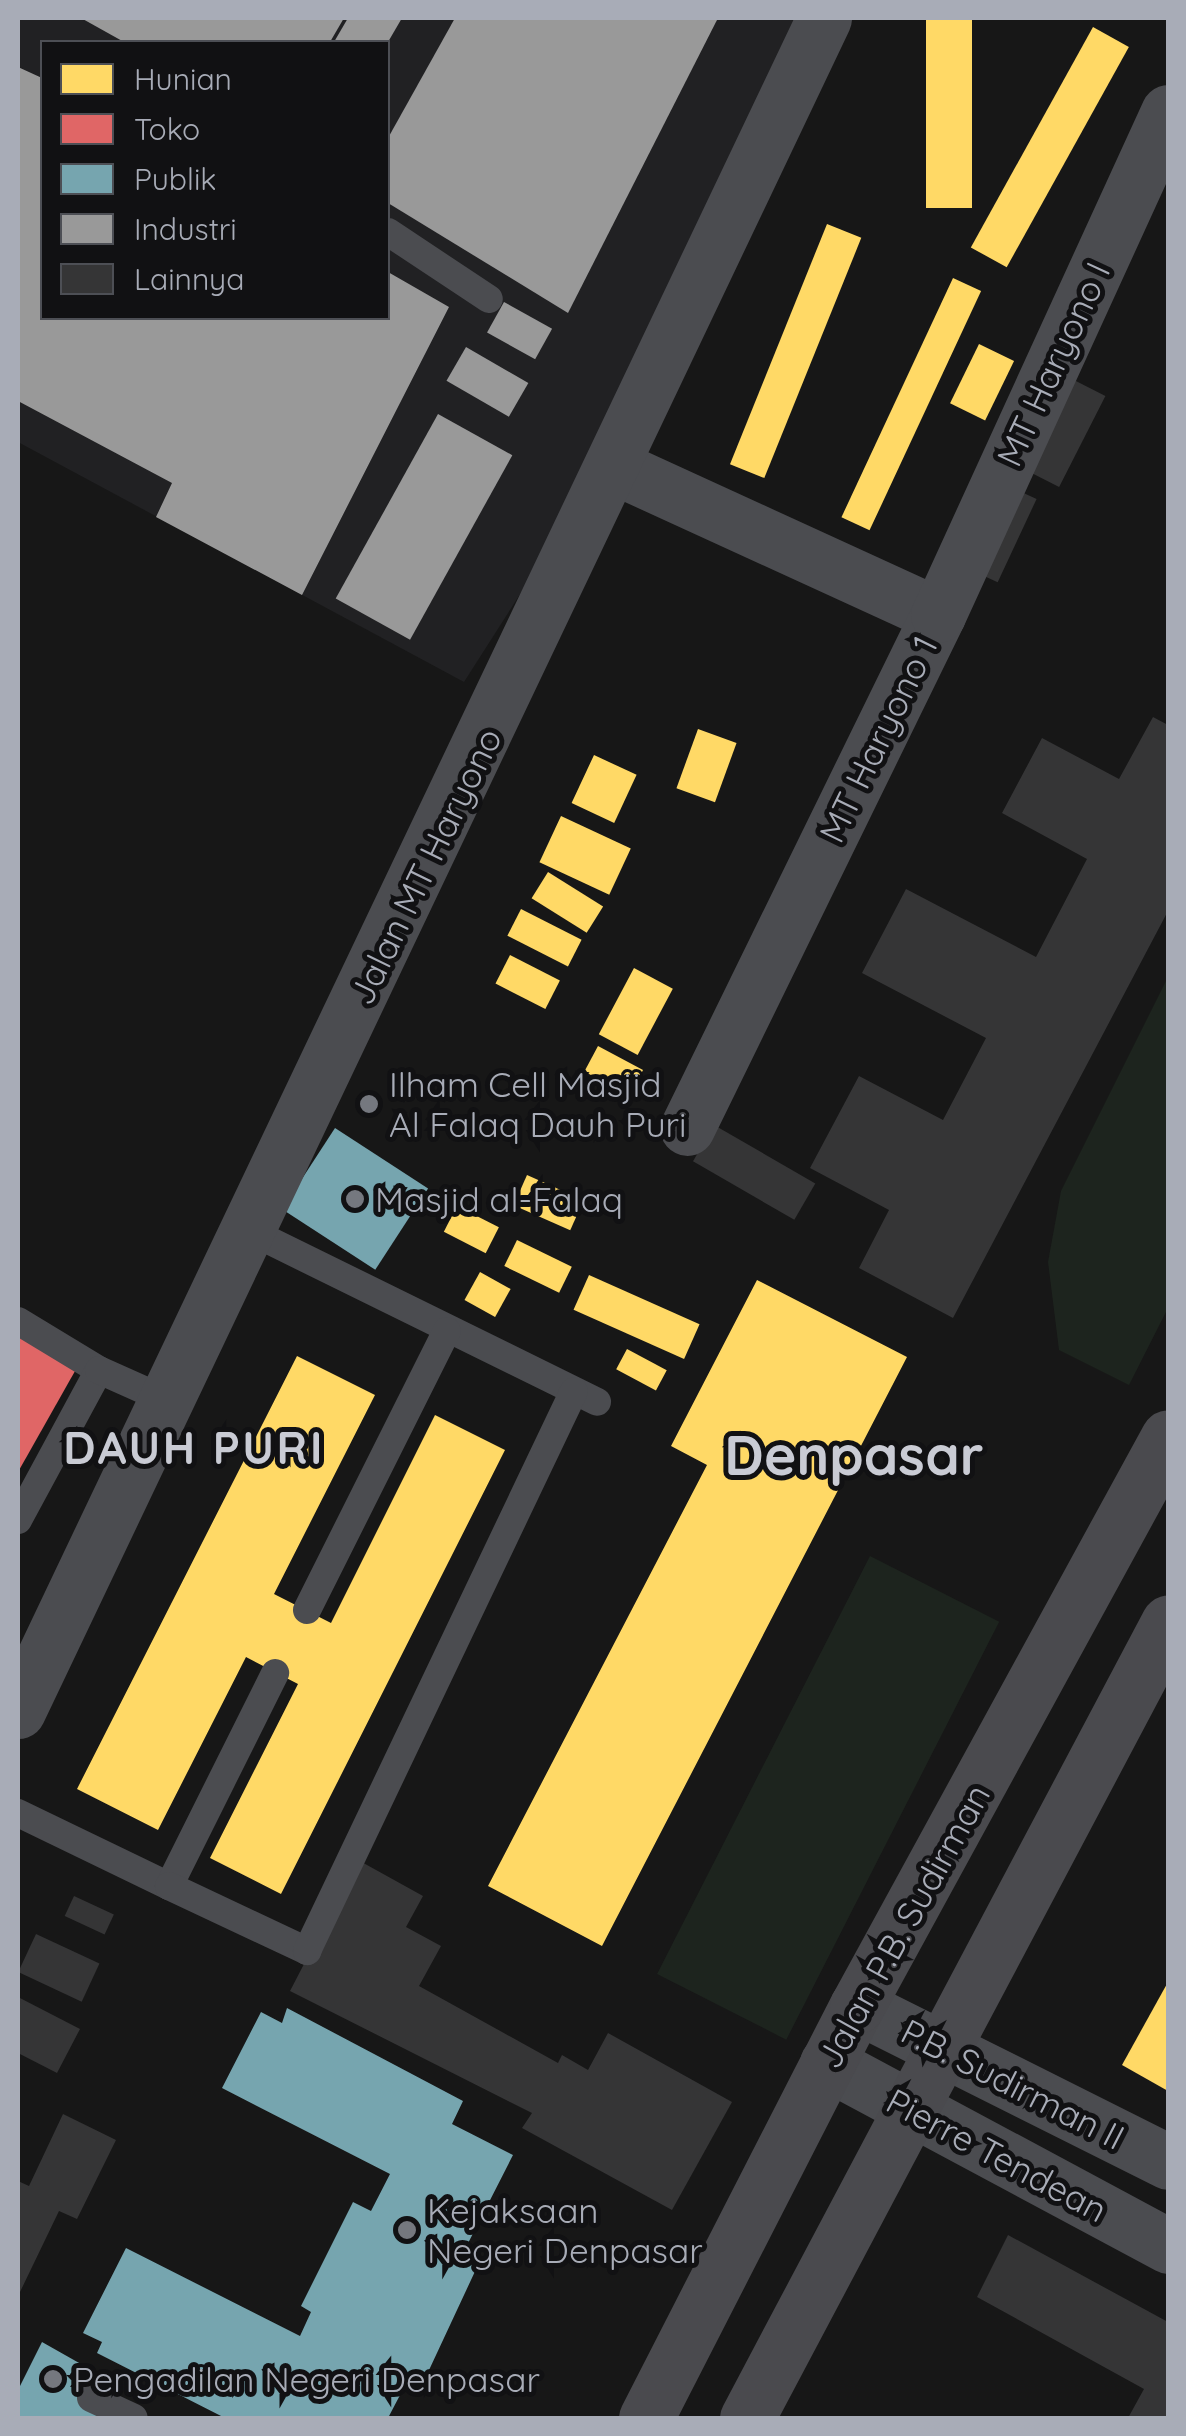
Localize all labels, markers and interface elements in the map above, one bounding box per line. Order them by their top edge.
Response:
legend [40,40,390,320]
text: Hunian [134,60,232,98]
text: Toko [134,110,200,148]
text: Publik [134,160,216,198]
text: Industri [134,210,237,248]
street label: MT Haryono I [987,255,1119,473]
text: Lainnya [134,260,244,298]
street label: MT Haryono 1 [810,629,946,849]
street label: Jalan MT Haryono [340,721,510,1011]
place label: Ilham Cell Masjid Al Falaq Dauh Puri [389,1063,687,1145]
marker: Ilham Cell Masjid Al Falaq Dauh Puri [358,1093,380,1115]
place label: Masjid al-Falaq [375,1178,623,1220]
marker: Masjid al-Falaq [344,1188,366,1210]
district label: DAUH PURI [63,1421,325,1475]
district label: Denpasar [724,1422,984,1488]
street label: Jalan P.B. Sudirman [808,1777,998,2075]
street label: P.B. Sudirman II [895,2010,1131,2158]
street label: Pierre Tendean [880,2079,1114,2231]
place label: Kejaksaan Negeri Denpasar [427,2189,703,2271]
marker: Kejaksaan Negeri Denpasar [396,2219,418,2241]
place label: Pengadilan Negeri Denpasar [73,2358,540,2400]
marker: Pengadilan Negeri Denpasar [42,2368,64,2390]

